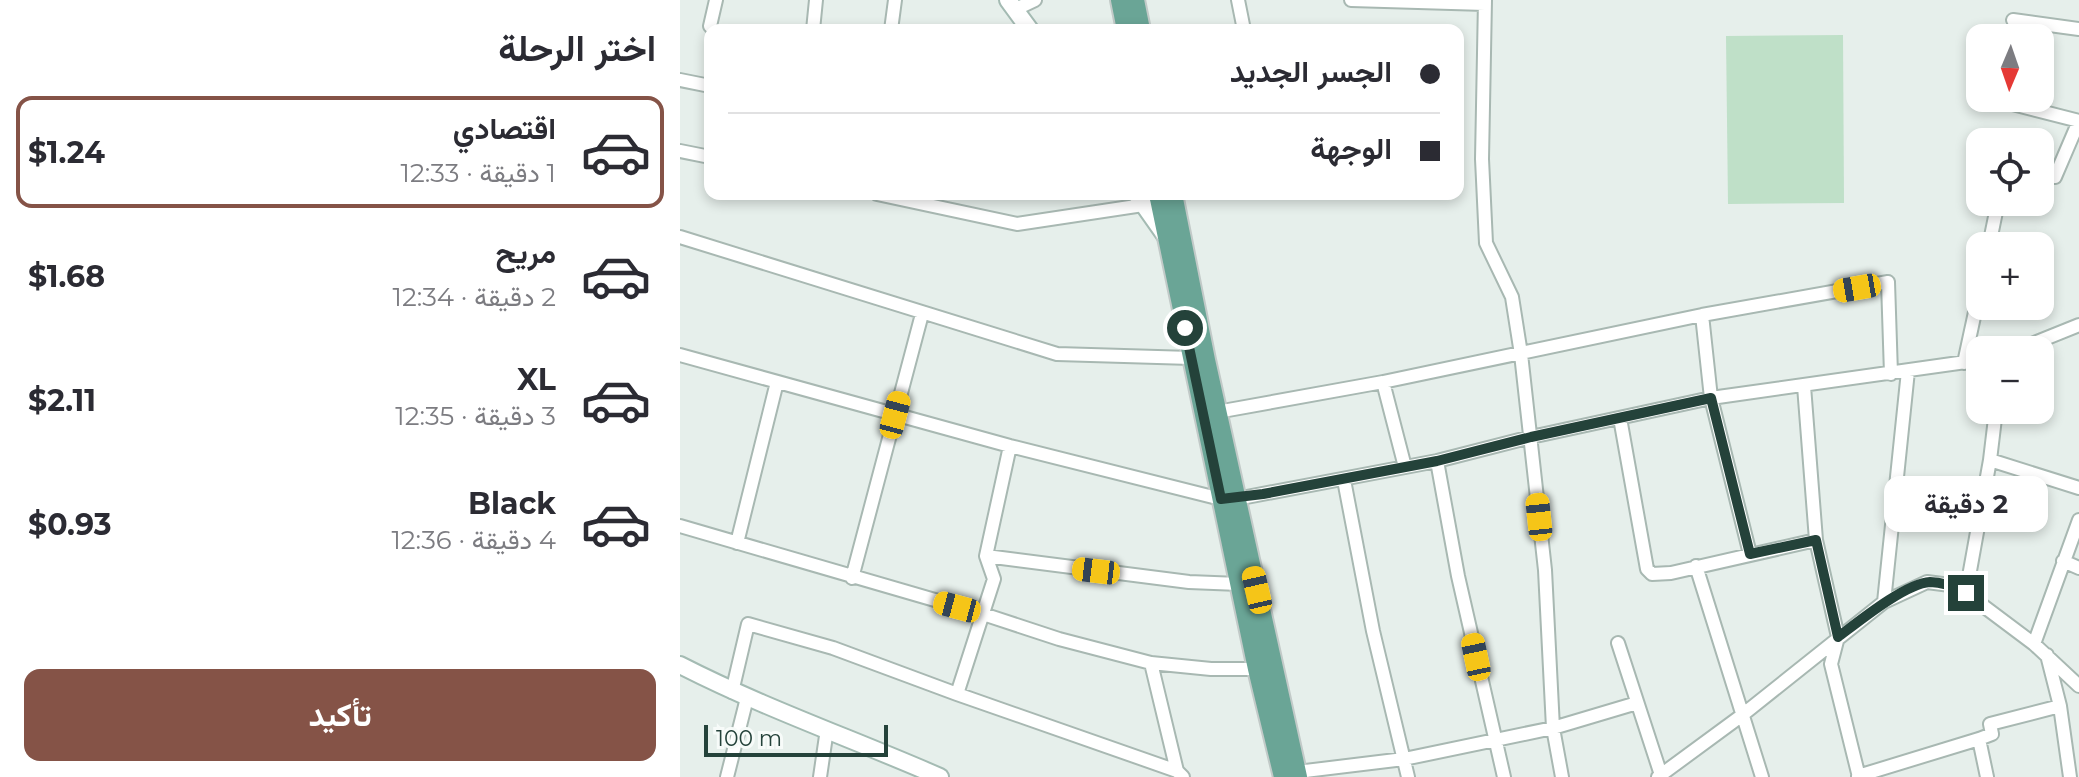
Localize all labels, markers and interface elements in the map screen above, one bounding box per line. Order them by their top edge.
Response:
north arrow [1966,24,2054,112]
map controls [1966,24,2054,424]
text: اختر الرحلة [498,26,656,70]
text: الجسر الجديد [1230,53,1392,90]
text: اقتصادي [453,110,556,147]
icon: car [580,116,652,188]
button: locate [1966,128,2054,216]
text: الوجهة [1310,130,1392,167]
text: $1.24 [28,134,105,171]
text: 1 دقيقة · 12:33 [401,157,556,189]
button: + [1966,232,2054,320]
text: مريح [496,234,556,271]
icon: car [580,240,652,312]
text: $1.68 [28,258,105,295]
car [1831,272,1883,304]
text: 2 دقيقة · 12:34 [393,281,556,313]
route start [1167,310,1203,346]
button: − [1966,336,2054,424]
text: XL [517,361,556,398]
icon: car [580,364,652,436]
text: $2.11 [28,382,96,419]
car [877,389,913,441]
text: 3 دقيقة · 12:35 [395,400,556,432]
callout: 2 دقيقة [1884,477,2048,533]
text: Black [468,485,556,522]
icon: car [580,488,652,560]
text: 2 دقيقة [1924,488,2008,520]
car [1525,492,1553,542]
text: $0.93 [28,506,112,543]
text: 4 دقيقة · 12:36 [391,524,556,556]
car [1071,556,1121,586]
car [1240,564,1274,616]
route end [1948,575,1984,611]
car [931,589,983,625]
car [1459,631,1493,683]
button: تأكيد [24,669,656,761]
scale bar [704,721,888,757]
text: 100 m [716,725,782,752]

